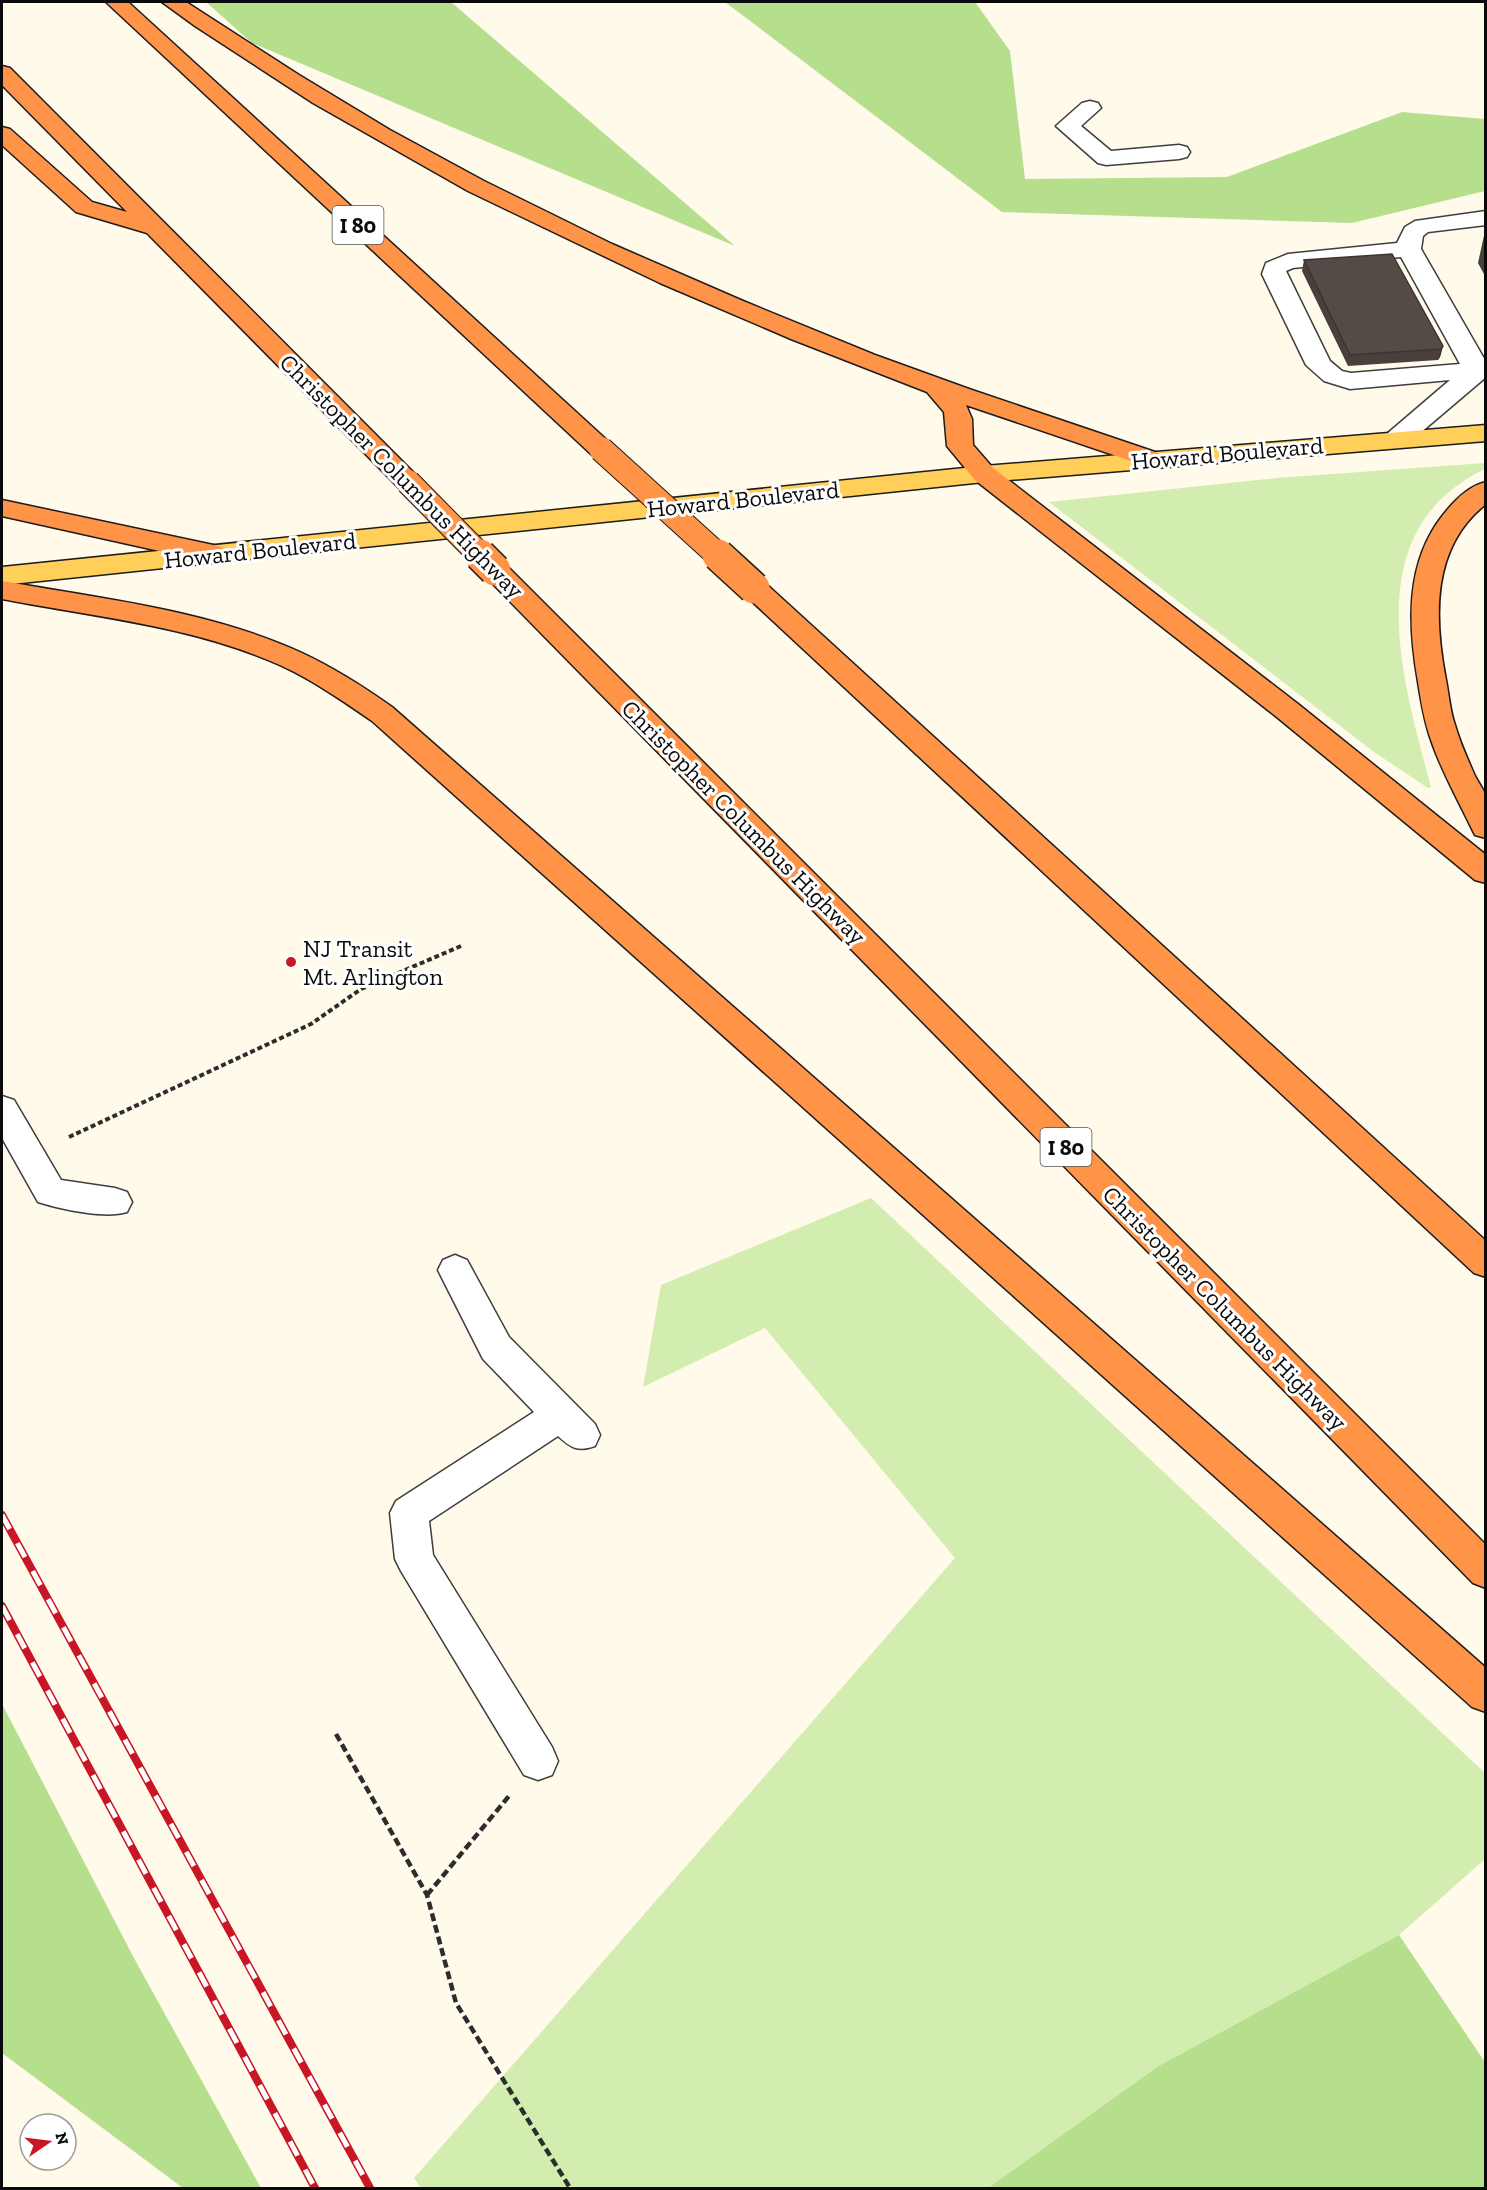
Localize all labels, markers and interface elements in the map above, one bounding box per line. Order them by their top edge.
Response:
road number: I 80 [332,206,384,244]
street label: Christopher Columbus Highway [274,348,531,605]
street label: Howard Boulevard [1130,430,1324,476]
street label: Howard Boulevard [646,474,840,524]
street label: Howard Boulevard [163,525,357,575]
street label: Christopher Columbus Highway [616,694,873,951]
place label: NJ Transit Mt. Arlington [303,934,443,991]
marker: NJ Transit Mt. Arlington [284,955,298,969]
road number: I 80 [1040,1128,1092,1166]
street label: Christopher Columbus Highway [1097,1180,1354,1437]
north arrow [18,2112,78,2172]
text: N [51,2130,73,2147]

